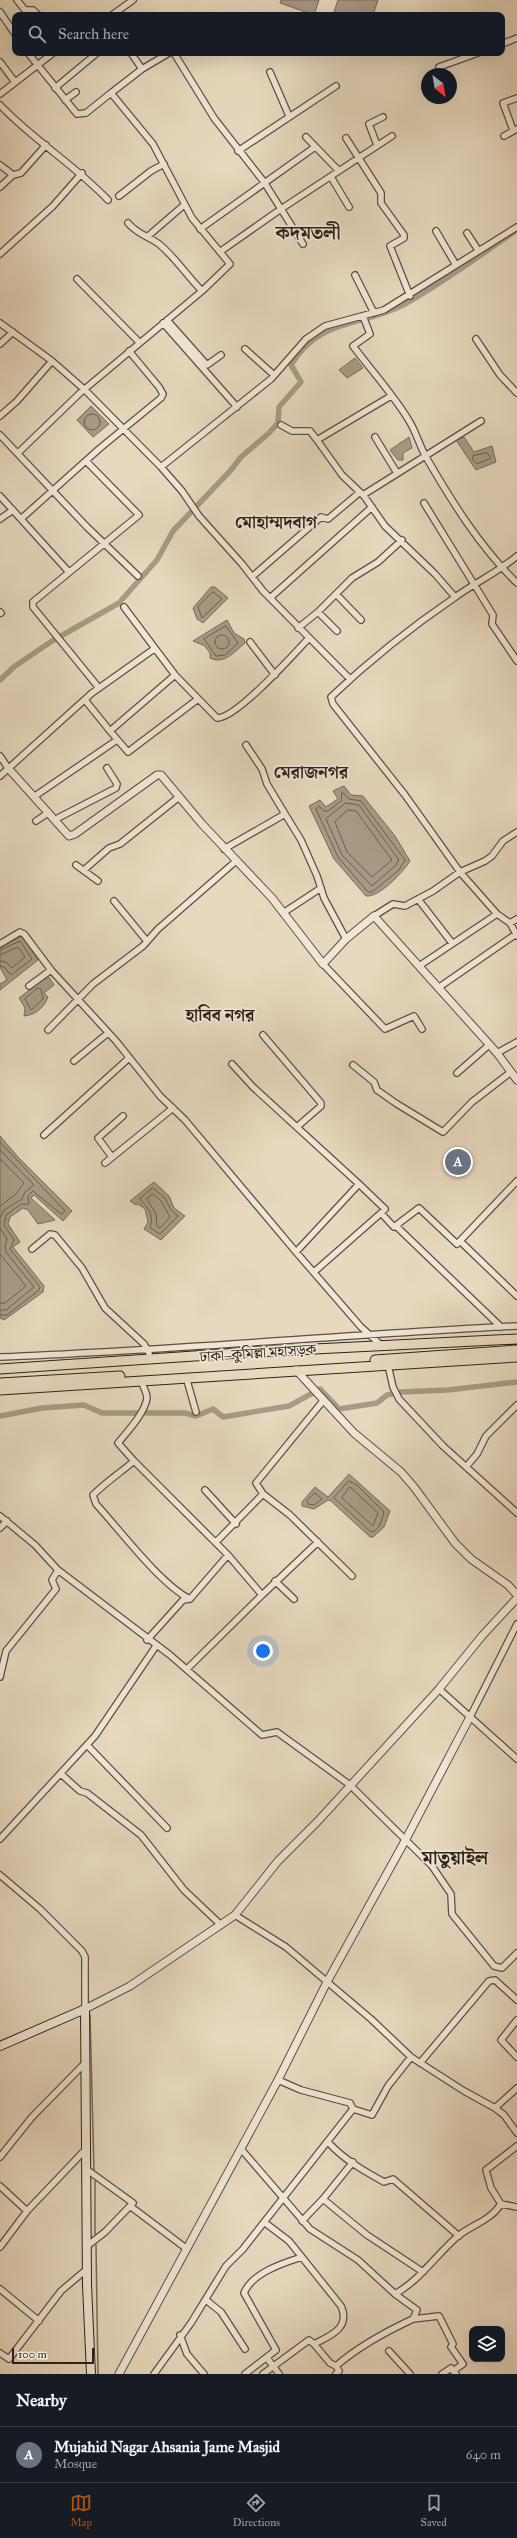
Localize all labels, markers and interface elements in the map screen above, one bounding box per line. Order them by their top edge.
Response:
search box [12,12,505,56]
icon: search [26,23,48,45]
text: Search here [58,25,129,43]
north arrow [421,68,457,104]
district label: কদমতলী [274,221,341,244]
district label: মোহাম্মদবাগ [235,512,318,533]
district label: মেরাজনগর [274,762,349,783]
district label: হাবিব নগর [184,1004,255,1026]
pin: A [445,1147,471,1177]
street label: ঢাকা–কুমিল্লা মহাসড়ক [198,1340,317,1366]
your location [253,1641,273,1661]
district label: মাতুয়াইল [421,1845,489,1869]
map controls [469,2326,505,2362]
button: layers [469,2326,505,2362]
scale bar [12,2346,94,2365]
text: 100 m [18,2348,47,2361]
text: Nearby [16,2390,67,2411]
text: Mujahid Nagar Ahsania Jame Masjid [54,2438,280,2456]
text: A [25,2447,33,2463]
text: 640 m [466,2447,501,2463]
text: Mosque [54,2456,97,2472]
tab: Map [70,2492,92,2529]
tab: Directions [233,2492,280,2529]
tab: Saved [421,2492,447,2529]

